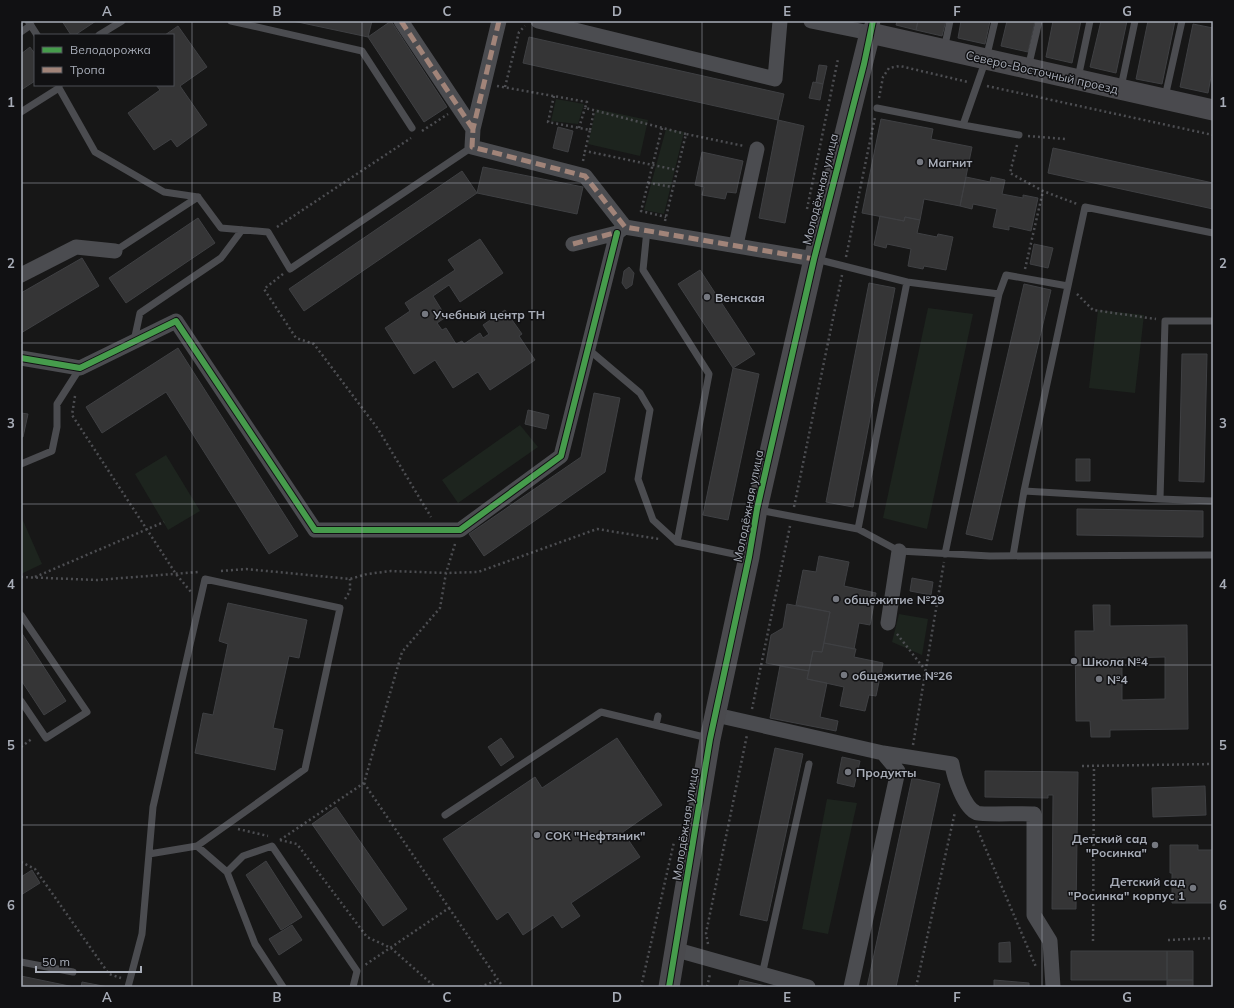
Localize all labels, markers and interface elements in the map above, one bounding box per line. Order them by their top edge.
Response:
text: A [102,3,112,19]
text: B [273,3,282,19]
text: C [443,3,452,19]
text: D [612,3,622,19]
text: E [783,3,791,19]
text: F [953,3,961,19]
text: G [1122,3,1132,19]
legend [34,34,174,86]
text: Велодорожка [70,42,151,57]
street label: Северо-Восточный проезд [964,47,1120,97]
text: Тропа [70,62,105,77]
text: 1 [7,94,15,110]
text: 1 [1219,94,1227,110]
street label: Молодёжная улица [799,132,841,246]
place label: Магнит [928,155,972,170]
marker: Магнит [915,157,925,167]
text: 2 [7,255,15,271]
text: 2 [1219,255,1227,271]
place label: Венская [715,290,765,305]
marker: Венская [702,292,712,302]
place label: Учебный центр ТН [432,307,545,322]
marker: Учебный центр ТН [420,309,430,319]
text: 3 [7,415,15,431]
text: 3 [1219,415,1227,431]
street label: Молодёжная улица [730,449,766,563]
text: 4 [7,576,15,592]
text: 4 [1219,576,1227,592]
place label: общежитие №29 [844,592,944,607]
marker: общежитие №29 [831,594,841,604]
place label: Школа №4 [1082,654,1148,669]
marker: Школа №4 [1069,656,1079,666]
place label: общежитие №26 [852,668,952,683]
marker: общежитие №26 [839,670,849,680]
place label: №4 [1107,672,1128,687]
marker: №4 [1094,674,1104,684]
text: 5 [7,737,15,753]
text: 5 [1219,737,1227,753]
place label: Продукты [856,765,917,780]
street label: Молодёжная улица [669,767,701,881]
marker: Продукты [843,767,853,777]
place label: СОК "Нефтяник" [545,828,645,843]
marker: СОК "Нефтяник" [532,830,542,840]
place label: Детский сад "Росинка" [1072,831,1147,860]
marker: Детский сад "Росинка" [1150,840,1160,850]
place label: Детский сад "Росинка" корпус 1 [1068,874,1185,903]
marker: Детский сад "Росинка" корпус 1 [1188,883,1198,893]
text: 6 [7,897,15,913]
text: 6 [1219,897,1227,913]
scale bar [36,948,141,974]
text: 50 m [42,954,70,969]
text: A [102,989,112,1005]
text: B [273,989,282,1005]
text: C [443,989,452,1005]
text: D [612,989,622,1005]
text: E [783,989,791,1005]
text: F [953,989,961,1005]
text: G [1122,989,1132,1005]

